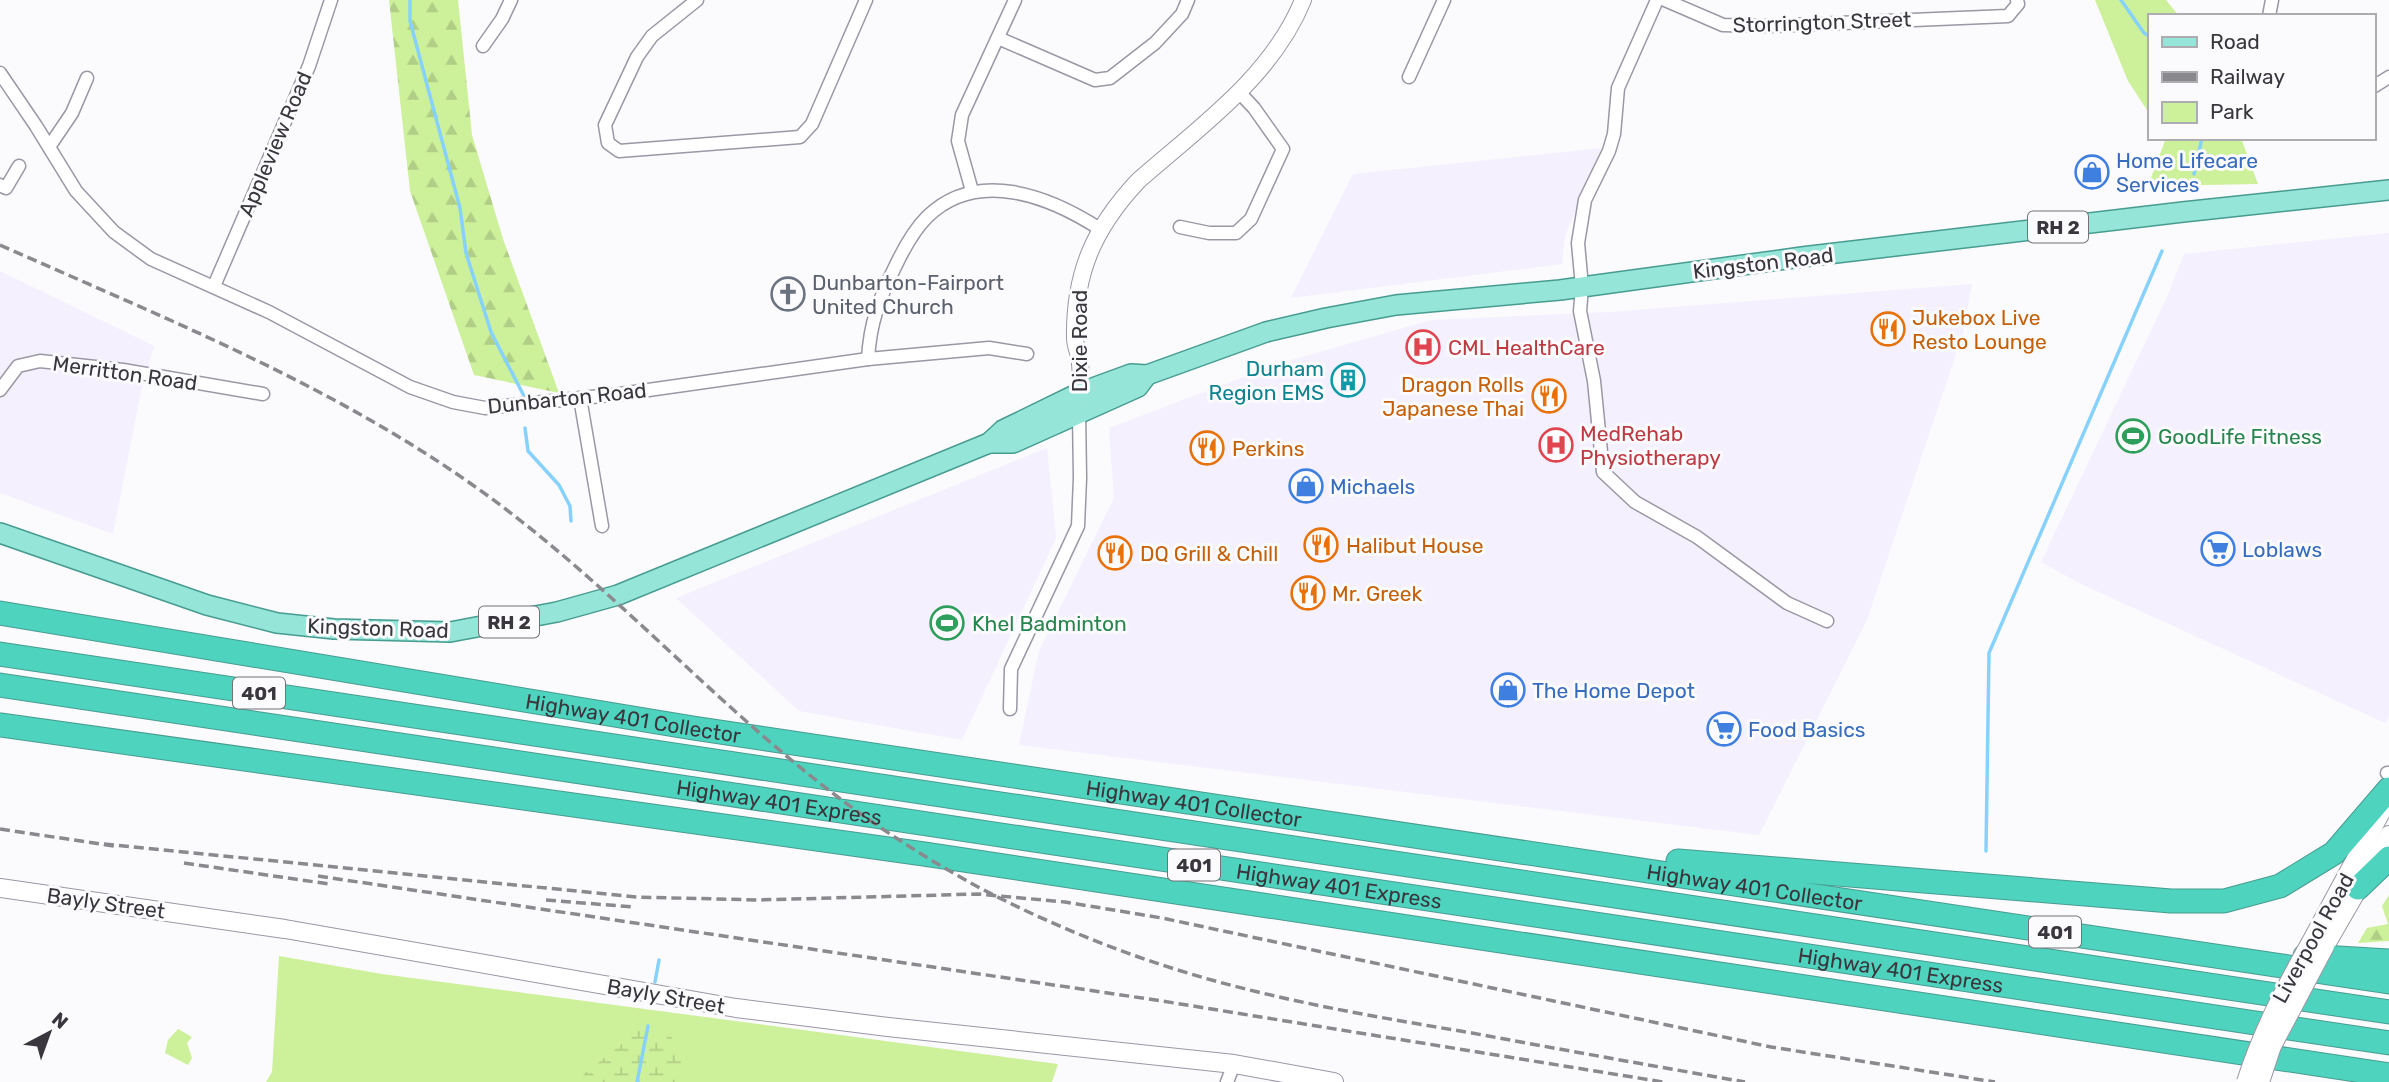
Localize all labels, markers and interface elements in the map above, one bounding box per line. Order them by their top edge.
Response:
street label: Storrington Street [1732,6,1912,38]
legend [2148,14,2375,140]
text: Road [2210,29,2260,54]
text: Railway [2210,64,2285,89]
street label: Appleview Road [233,68,317,220]
text: Park [2210,99,2254,124]
place label: Home Lifecare Services [2116,148,2258,197]
shop icon: Home Lifecare Services [2073,153,2111,191]
road number: RH 2 [2028,212,2088,243]
street label: Kingston Road [1691,242,1835,284]
place label: Dunbarton-Fairport United Church [812,270,1004,319]
church icon: Dunbarton-Fairport United Church [769,275,807,313]
street label: Dixie Road [1067,290,1092,392]
place label: Jukebox Live Resto Lounge [1912,305,2047,354]
restaurant icon: Jukebox Live Resto Lounge [1869,310,1907,348]
hospital icon: CML HealthCare [1404,328,1442,366]
place label: CML HealthCare [1448,335,1605,360]
street label: Merritton Road [51,350,199,396]
place label: Durham Region EMS [1209,356,1324,405]
building icon: Durham Region EMS [1329,361,1367,399]
place label: Dragon Rolls Japanese Thai [1382,372,1524,421]
street label: Dunbarton Road [486,377,648,419]
restaurant icon: Dragon Rolls Japanese Thai [1530,377,1568,415]
sports icon: GoodLife Fitness [2114,417,2152,455]
place label: MedRehab Physiotherapy [1580,421,1721,470]
place label: GoodLife Fitness [2158,424,2322,449]
hospital icon: MedRehab Physiotherapy [1537,426,1575,464]
restaurant icon: Perkins [1188,429,1226,467]
place label: Perkins [1232,436,1304,461]
shop icon: Michaels [1287,467,1325,505]
place label: Michaels [1330,474,1415,499]
restaurant icon: Halibut House [1302,526,1340,564]
supermarket icon: Loblaws [2199,530,2237,568]
place label: Halibut House [1346,533,1483,558]
restaurant icon: DQ Grill & Chill [1096,534,1134,572]
place label: Loblaws [2242,537,2322,562]
place label: DQ Grill & Chill [1140,541,1278,566]
restaurant icon: Mr. Greek [1289,574,1327,612]
place label: Mr. Greek [1332,581,1423,606]
sports icon: Khel Badminton [928,604,966,642]
road number: RH 2 [479,607,539,638]
place label: Khel Badminton [972,611,1127,636]
street label: Kingston Road [307,613,449,643]
shop icon: The Home Depot [1489,671,1527,709]
road number: 401 [233,678,285,708]
place label: The Home Depot [1532,678,1695,703]
street label: Highway 401 Collector [524,688,743,748]
supermarket icon: Food Basics [1705,710,1743,748]
place label: Food Basics [1748,717,1866,742]
street label: Highway 401 Express [675,774,884,830]
street label: Highway 401 Collector [1084,775,1304,832]
road number: 401 [1168,850,1220,880]
street label: Highway 401 Express [1235,858,1444,913]
street label: Highway 401 Collector [1645,859,1864,915]
street label: Liverpool Road [2267,869,2359,1007]
street label: Bayly Street [45,882,167,924]
road number: 401 [2029,916,2081,948]
street label: Highway 401 Express [1796,942,2005,998]
street label: Bayly Street [605,973,727,1019]
north arrow [14,998,84,1068]
text: N [47,1007,73,1034]

